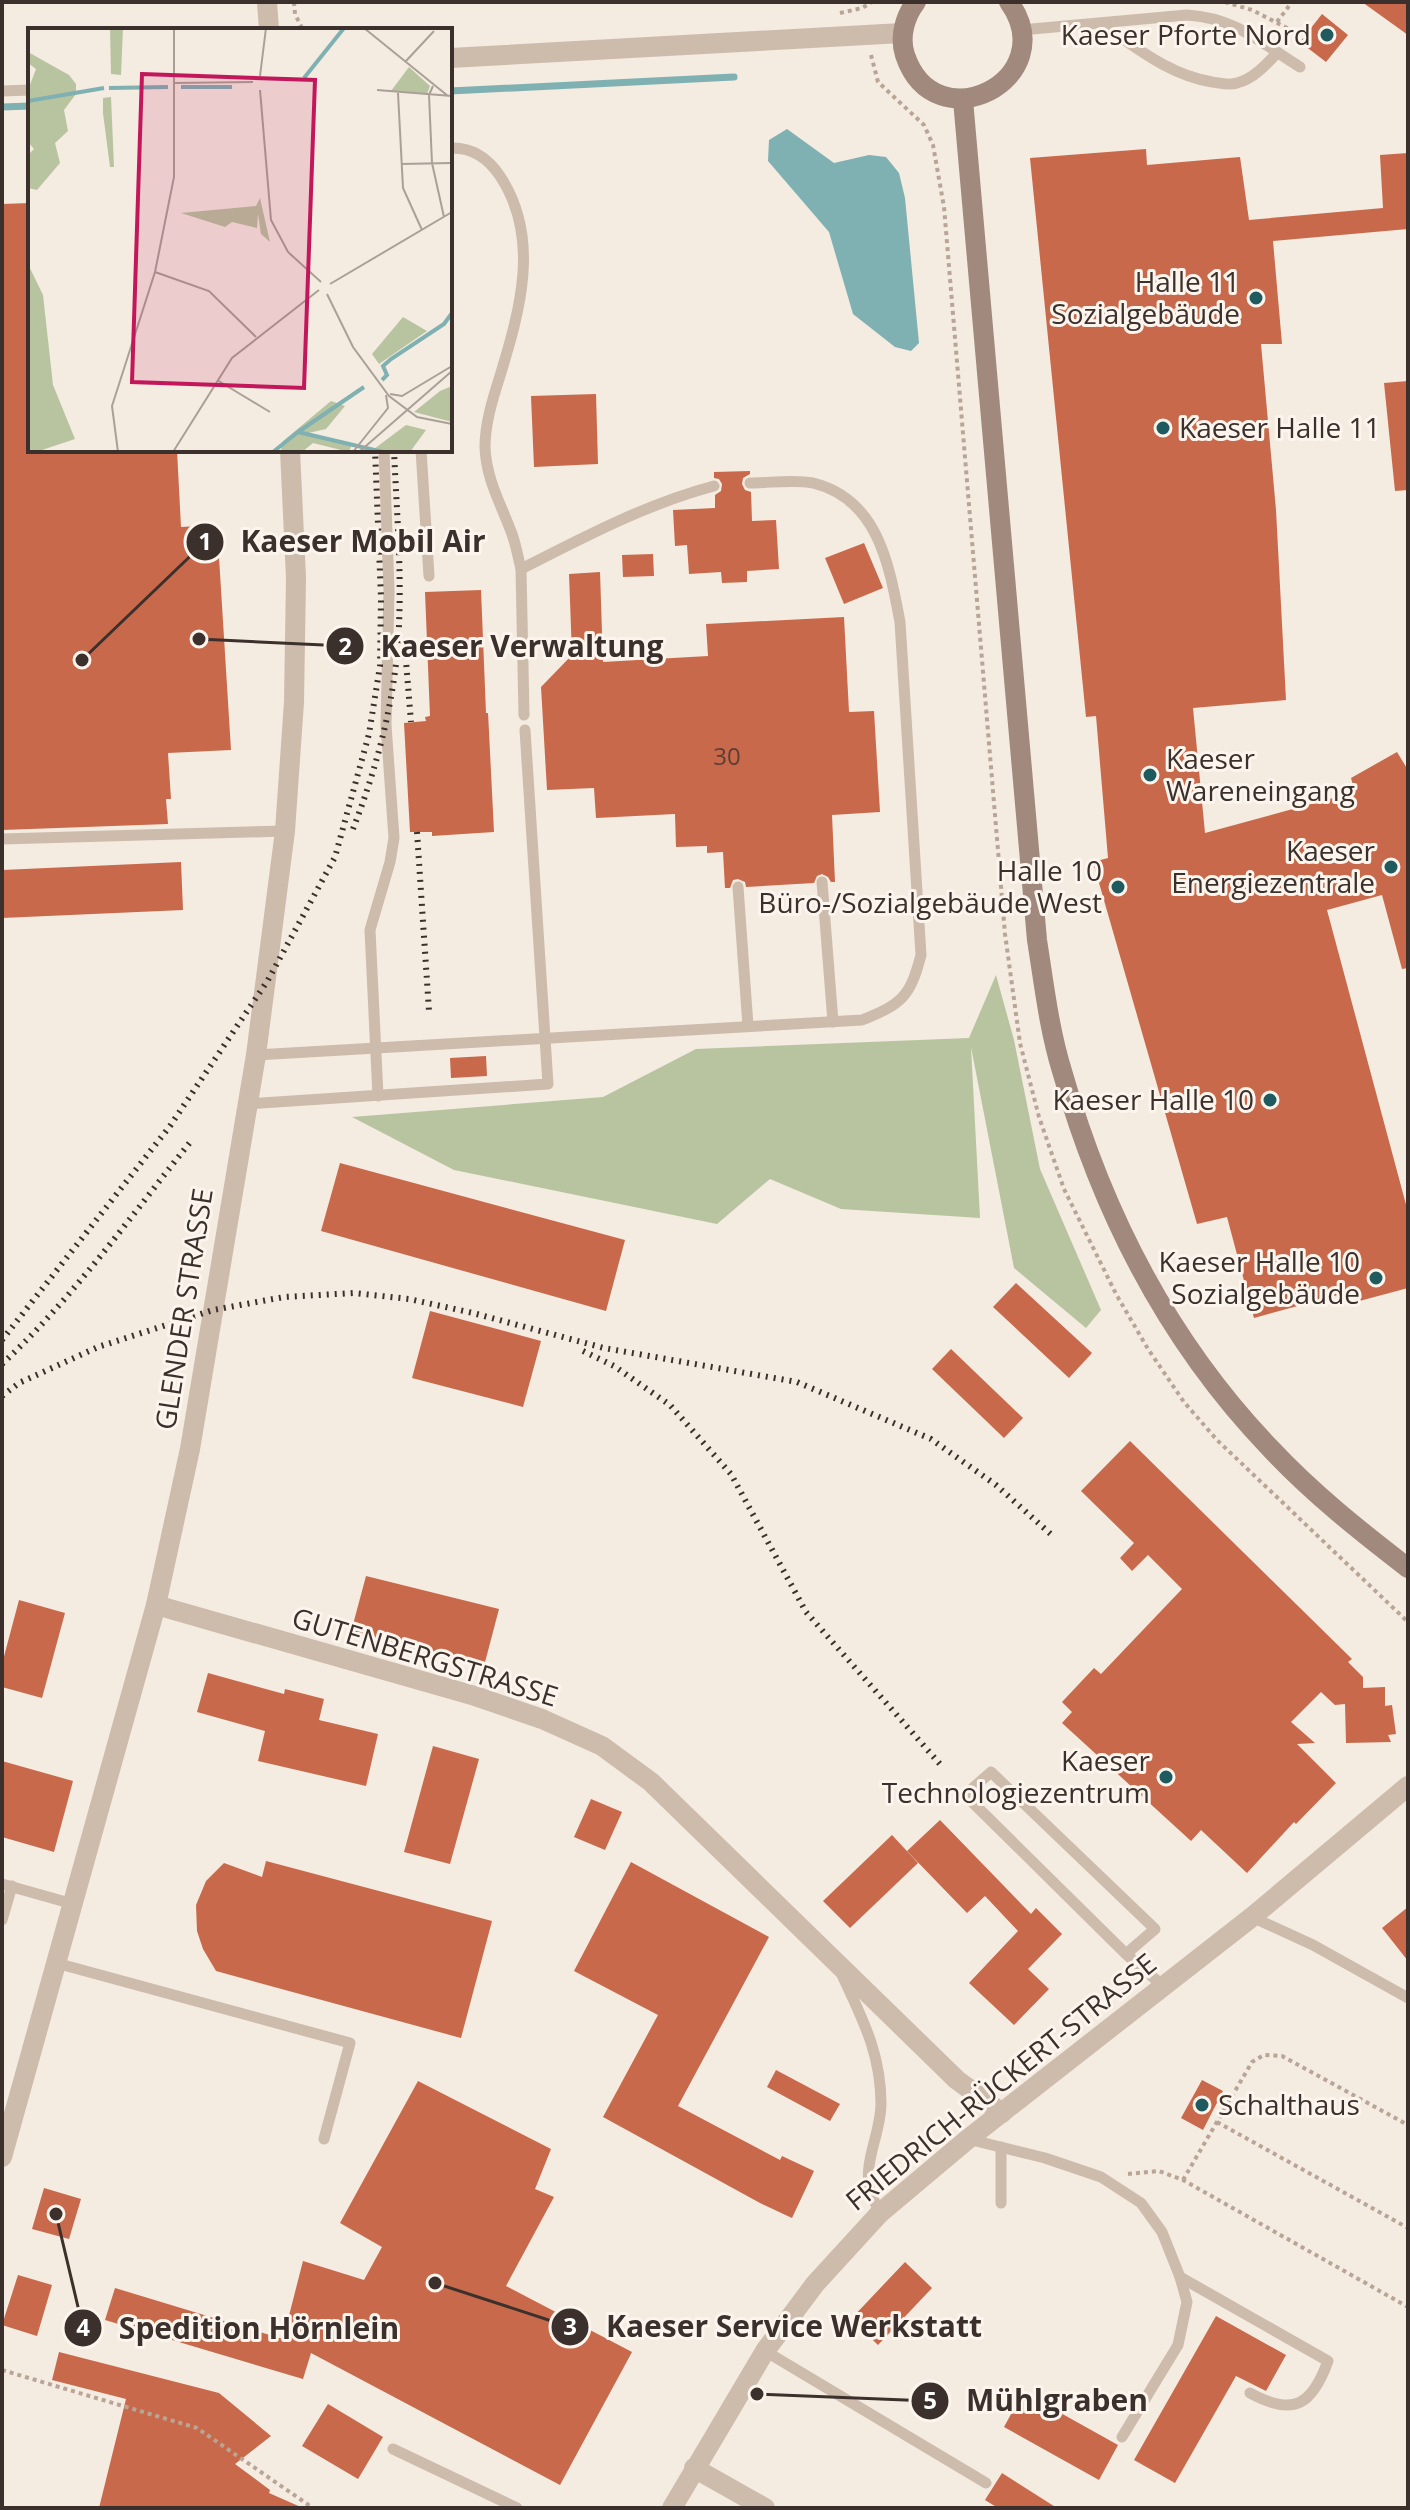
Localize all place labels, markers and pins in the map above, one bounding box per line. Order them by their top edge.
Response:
place label: Kaeser Pforte Nord [1061,15,1311,53]
marker: Kaeser Pforte Nord [1318,26,1336,44]
place label: Halle 11 Sozialgebäude [1051,262,1240,332]
marker: Halle 11 Sozialgebäude [1247,289,1265,307]
place label: Kaeser Halle 11 [1179,408,1381,446]
marker: Kaeser Halle 11 [1154,419,1172,437]
callout: Kaeser Mobil Air [185,515,502,569]
callout: Kaeser Verwaltung [325,619,680,673]
place label: Kaeser Wareneingang [1166,739,1355,809]
marker: Kaeser Wareneingang [1141,766,1159,784]
place label: Kaeser Energiezentrale [1171,831,1376,901]
place label: Halle 10 Büro-/Sozialgebäude West [758,851,1102,921]
marker: Kaeser Energiezentrale [1382,858,1400,876]
marker: Halle 10 Büro-/Sozialgebäude West [1109,878,1127,896]
place label: Kaeser Halle 10 [1052,1080,1254,1118]
marker: Kaeser Halle 10 [1261,1091,1279,1109]
place label: Kaeser Halle 10 Sozialgebäude [1158,1242,1360,1312]
marker: Kaeser Halle 10 Sozialgebäude [1367,1269,1385,1287]
place label: Kaeser Technologiezentrum [882,1741,1151,1811]
marker: Kaeser Technologiezentrum [1157,1768,1175,1786]
place label: Schalthaus [1218,2085,1360,2123]
marker: Schalthaus [1193,2096,1211,2114]
callout: Kaeser Service Werkstatt [550,2300,998,2354]
callout: Spedition Hörnlein [63,2301,415,2355]
callout: Mühlgraben [910,2374,1164,2428]

